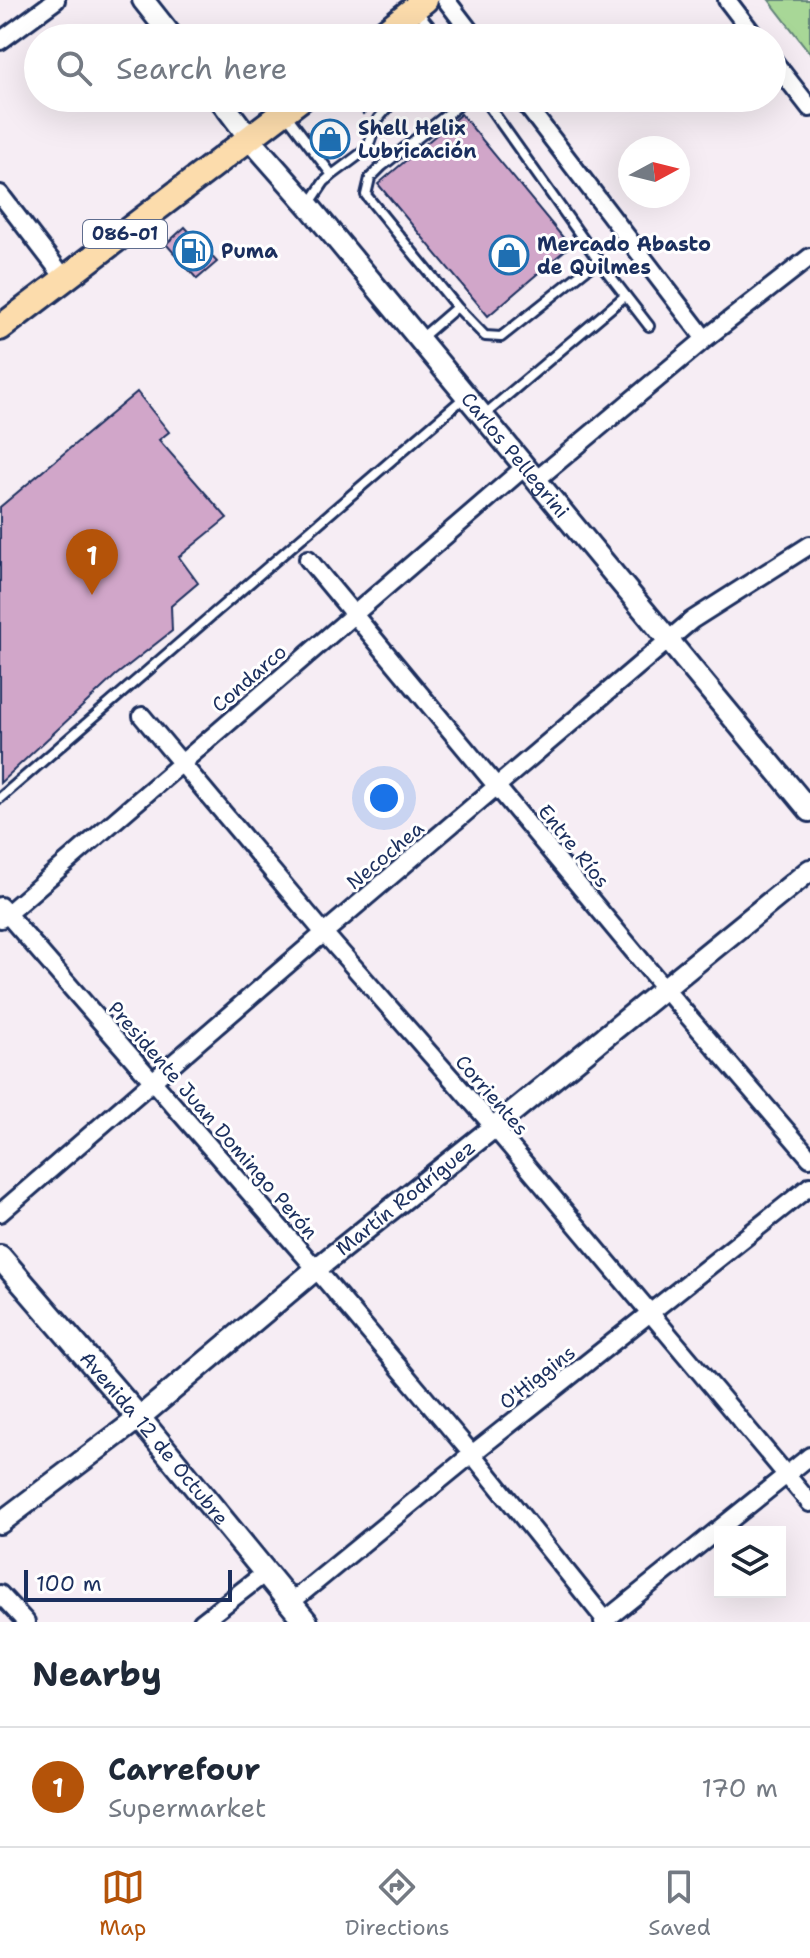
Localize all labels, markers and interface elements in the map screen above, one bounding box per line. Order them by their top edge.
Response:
search box [24,24,786,112]
icon: search [52,46,96,90]
text: Search here [116,48,287,89]
place label: Shell Helix Lubricación [358,115,477,164]
shop icon: Shell Helix Lubricación [309,118,351,160]
north arrow [618,136,690,208]
road number: 086-01 [83,220,167,248]
fuel station icon: Puma [172,230,214,272]
place label: Mercado Abasto de Quilmes [537,231,711,280]
shop icon: Mercado Abasto de Quilmes [488,234,530,276]
place label: Puma [221,238,278,264]
street label: Carlos Pellegrini [455,387,575,523]
pin: 1 [66,529,118,595]
street label: Condarco [206,638,292,718]
your location [364,778,404,818]
street label: Entre Ríos [532,799,616,893]
street label: Necochea [341,815,430,895]
street label: Presidente Juan Domingo Perón [102,996,324,1244]
street label: Corrientes [450,1049,534,1141]
street label: Martín Rodríguez [330,1134,481,1261]
street label: O'Higgins [494,1339,580,1415]
street label: Avenida 12 de Octubre [74,1346,234,1531]
map controls [714,1526,786,1598]
button: layers [714,1526,786,1598]
scale bar [24,1566,232,1602]
text: 100 m [36,1569,102,1598]
text: Nearby [32,1651,162,1697]
text: Carrefour [108,1749,260,1790]
text: 1 [52,1770,64,1805]
text: 170 m [701,1770,778,1805]
text: Supermarket [108,1790,266,1825]
tab: Map [99,1865,146,1942]
tab: Directions [345,1865,450,1942]
tab: Saved [648,1865,711,1942]

